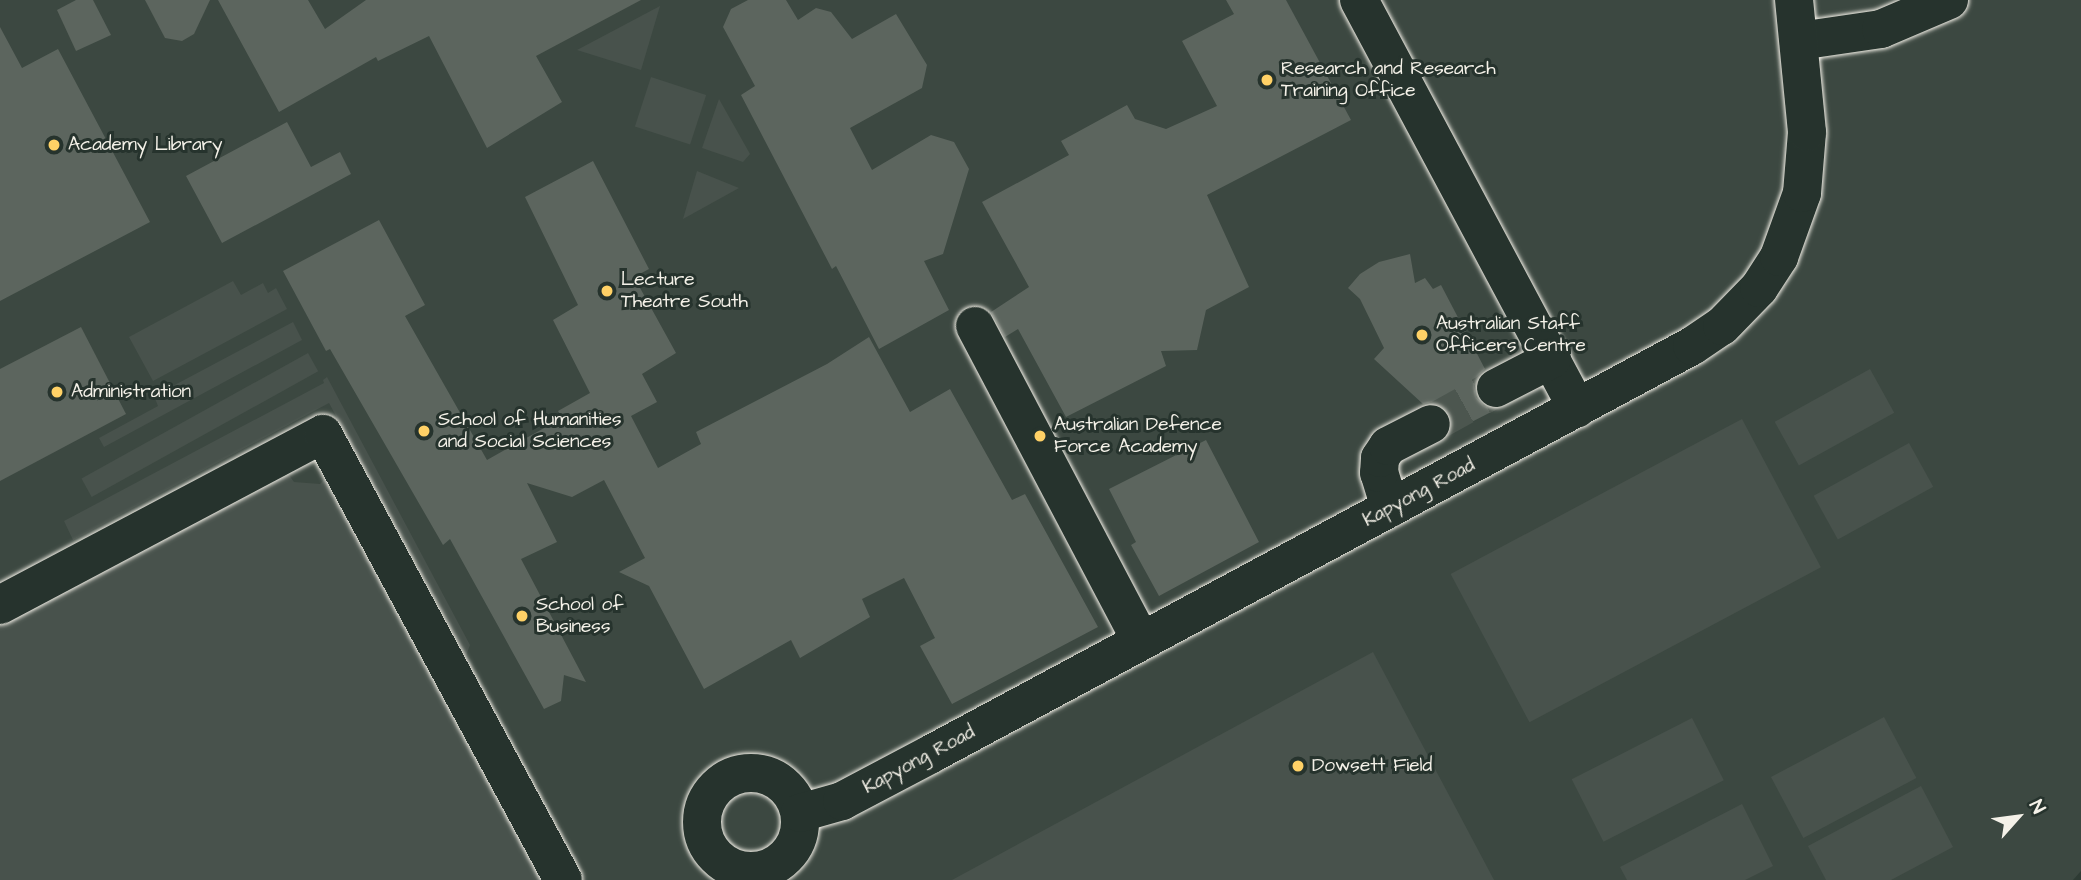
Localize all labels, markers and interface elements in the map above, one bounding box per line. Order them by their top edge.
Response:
place label: Research and Research Training Office [1281,58,1496,102]
marker: Research and Research Training Office [1259,72,1275,88]
place label: Academy Library [68,134,222,156]
marker: Academy Library [46,137,62,153]
place label: Lecture Theatre South [621,269,748,313]
marker: Lecture Theatre South [599,283,615,299]
place label: Australian Staff Officers Centre [1436,313,1586,357]
marker: Australian Staff Officers Centre [1414,327,1430,343]
place label: Administration [71,381,191,403]
marker: Administration [49,384,65,400]
place label: School of Humanities and Social Sciences [438,409,622,453]
place label: Australian Defence Force Academy [1054,414,1222,458]
marker: School of Humanities and Social Sciences [416,423,432,439]
marker: Australian Defence Force Academy [1032,428,1048,444]
street label: Kapyong Road [1359,454,1479,532]
place label: School of Business [536,594,624,638]
marker: School of Business [514,608,530,624]
street label: Kapyong Road [859,721,979,799]
place label: Dowsett Field [1312,755,1432,777]
marker: Dowsett Field [1290,758,1306,774]
north arrow [1983,782,2053,852]
text: N [2022,795,2052,819]

